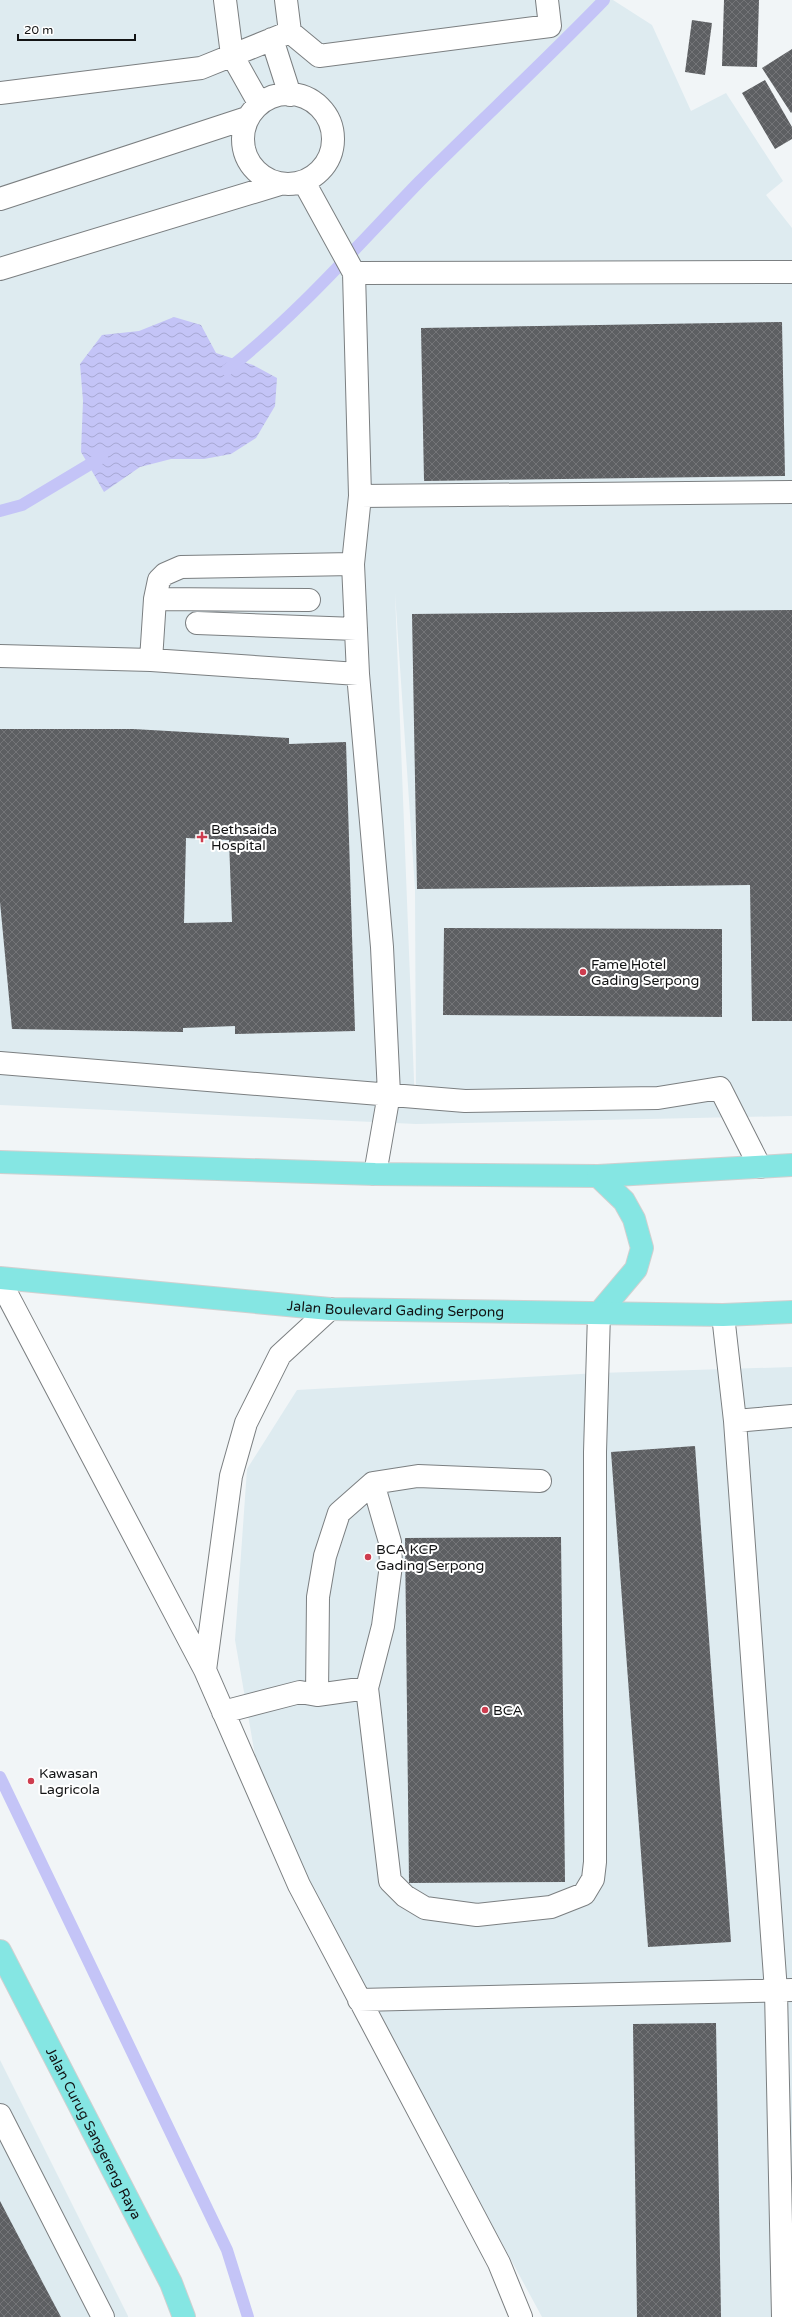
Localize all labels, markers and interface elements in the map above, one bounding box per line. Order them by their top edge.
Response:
scale bar [18,16,135,42]
text: 20 m [24,23,53,37]
place label: Bethsaida Hospital [211,821,277,854]
marker: Bethsaida Hospital [196,831,208,843]
place label: Fame Hotel Gading Serpong [591,956,699,989]
marker: Fame Hotel Gading Serpong [578,967,588,977]
street label: Jalan Boulevard Gading Serpong [286,1297,504,1320]
place label: BCA KCP Gading Serpong [376,1541,484,1574]
marker: BCA KCP Gading Serpong [363,1552,373,1562]
place label: BCA [493,1702,523,1719]
marker: BCA [480,1705,490,1715]
place label: Kawasan Lagricola [39,1765,100,1798]
marker: Kawasan Lagricola [26,1776,36,1786]
street label: Jalan Curug Sangereng Raya [42,2044,145,2222]

